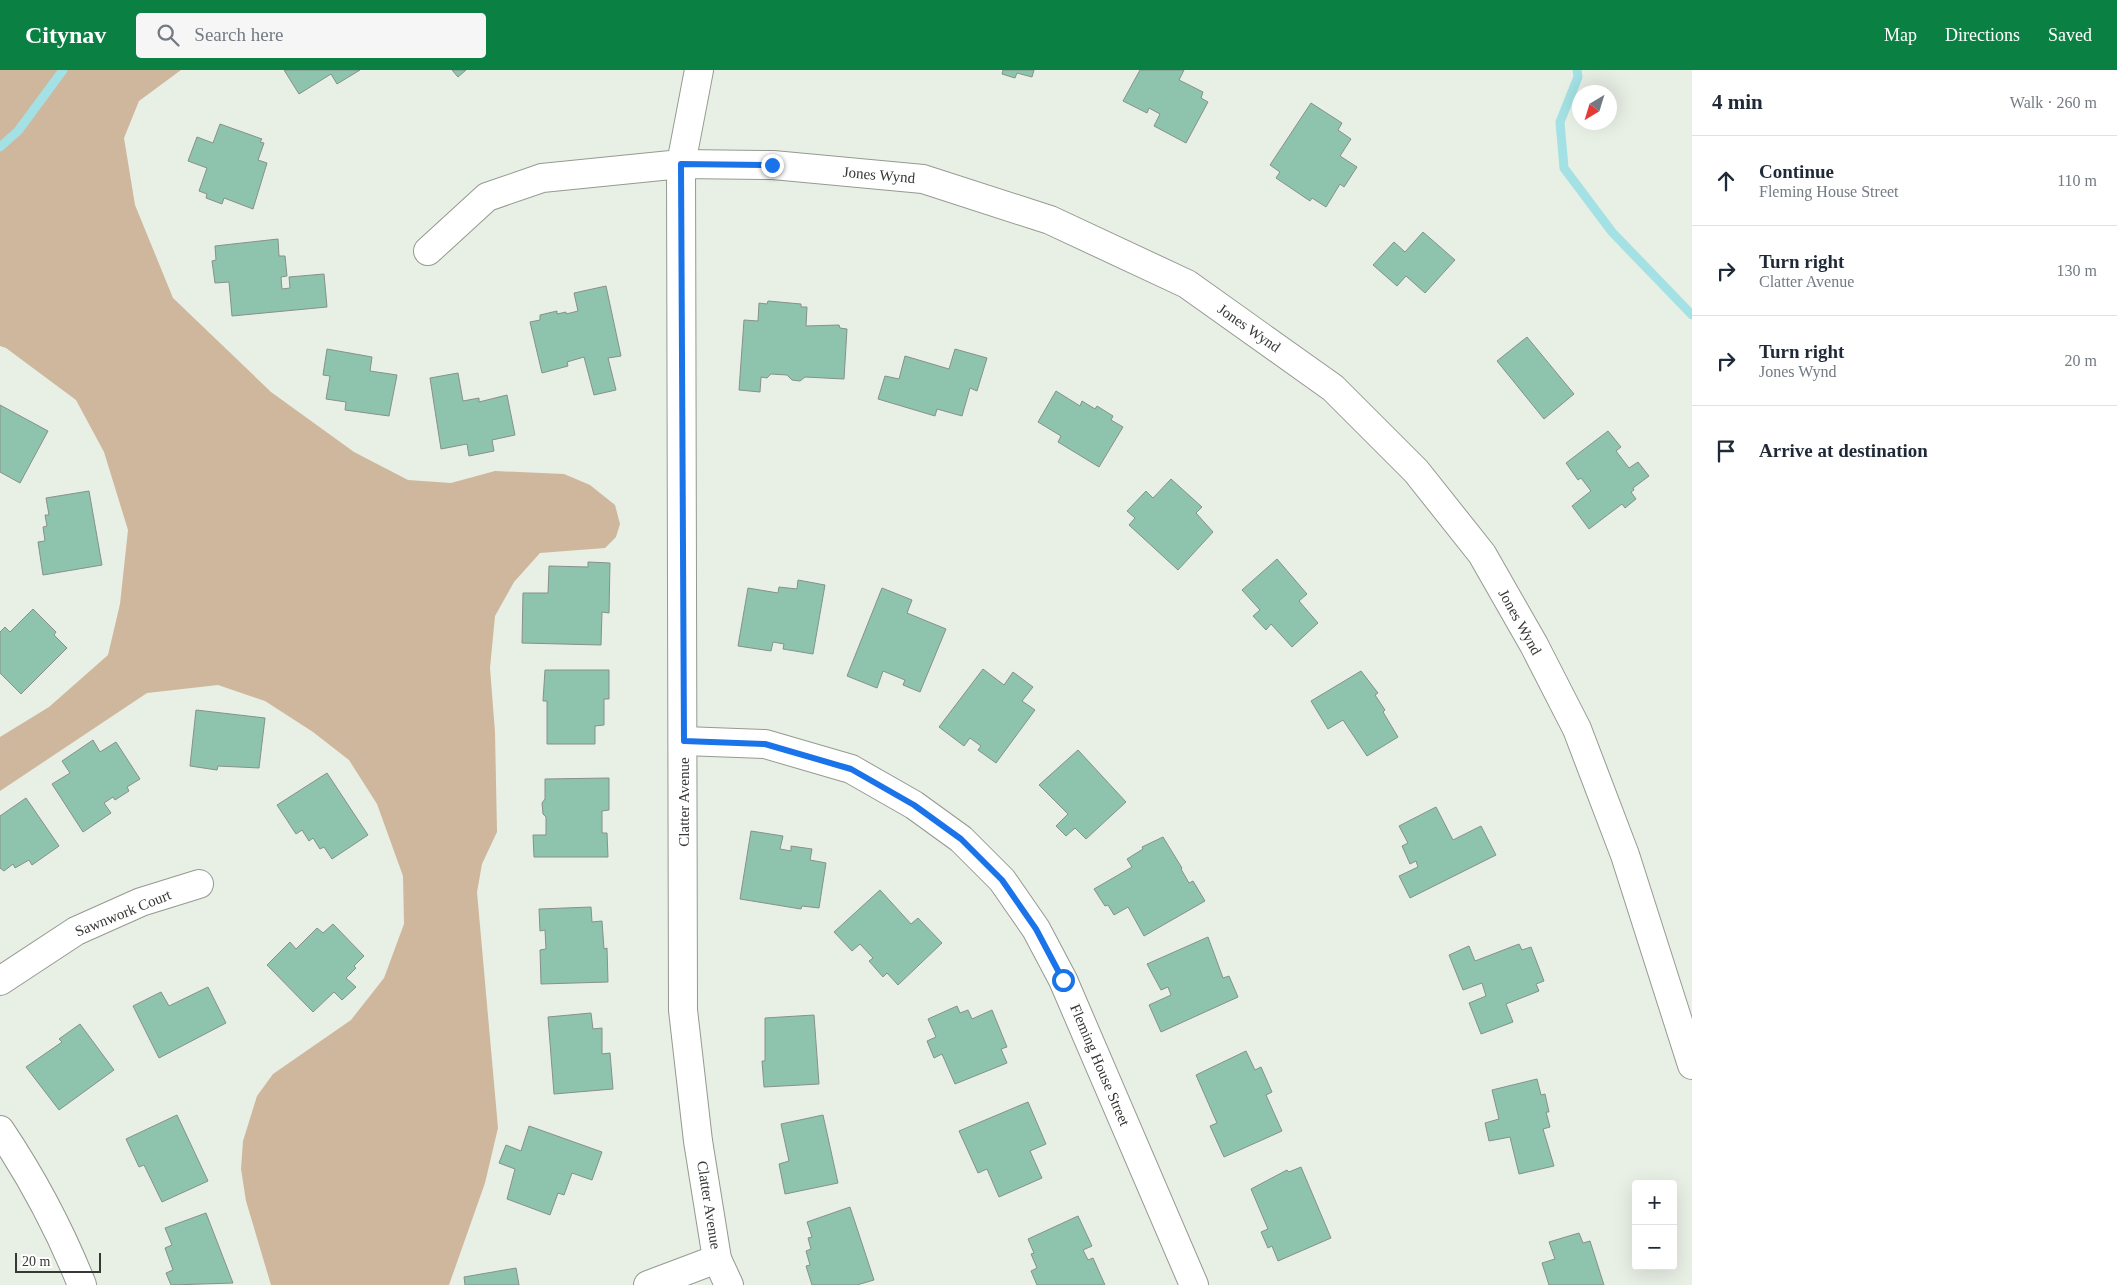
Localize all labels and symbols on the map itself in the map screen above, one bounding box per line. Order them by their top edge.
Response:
north arrow [1572,85,1617,130]
route end [761,154,784,177]
street label: Jones Wynd [842,164,916,186]
street label: Jones Wynd [1215,301,1284,356]
street label: Jones Wynd [1495,586,1545,658]
street label: Clatter Avenue [676,757,692,847]
street label: Sawnwork Court [73,886,174,940]
route start [1052,969,1075,992]
street label: Fleming House Street [1067,1002,1133,1129]
street label: Clatter Avenue [694,1160,724,1251]
scale bar [15,1250,101,1273]

